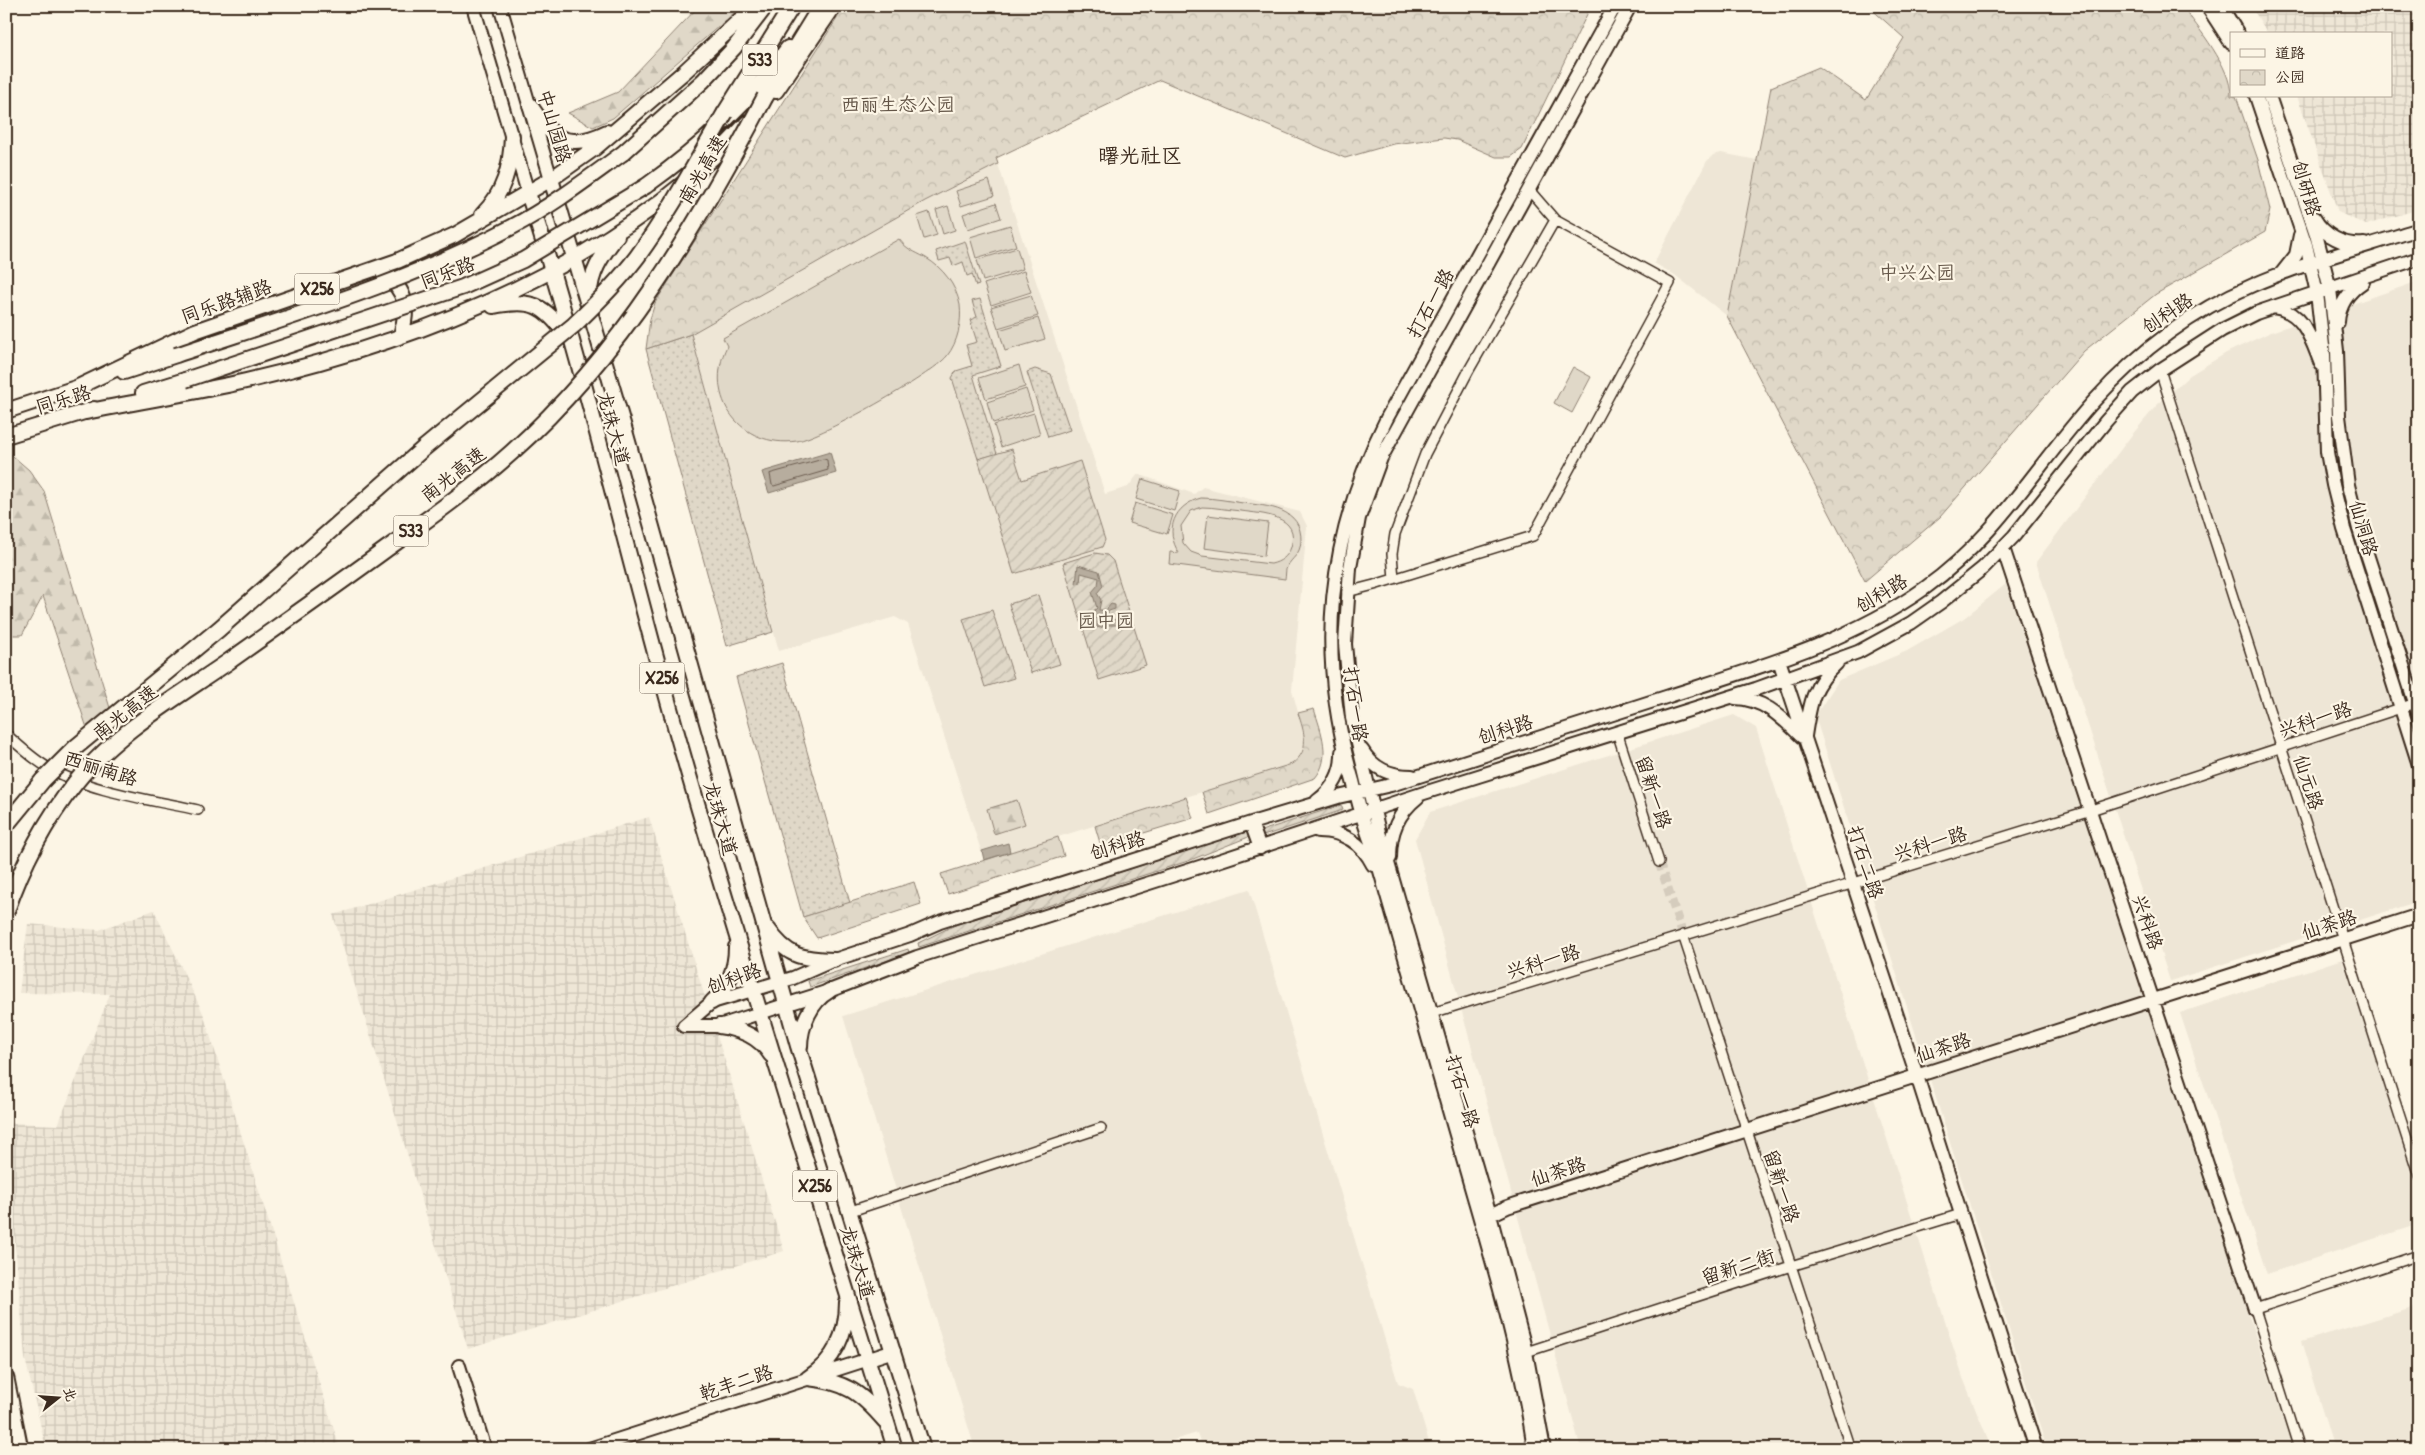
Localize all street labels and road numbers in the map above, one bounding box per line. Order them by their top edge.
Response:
road number: S33 [742,44,778,76]
street label: 中山园路 [532,86,578,166]
street label: 南光高速 [672,130,732,208]
street label: 创研路 [2286,157,2328,219]
street label: 同乐路 [416,250,478,294]
street label: 打石一路 [1400,263,1460,343]
street label: 同乐路辅路 [177,273,275,329]
road number: X256 [294,274,340,304]
street label: 创科路 [2136,286,2198,340]
street label: 同乐路 [32,378,94,420]
street label: 龙珠大道 [592,388,636,468]
street label: 南光高速 [415,440,491,508]
street label: 仙洞路 [2344,497,2384,559]
road number: S33 [394,516,428,546]
street label: 创科路 [1850,567,1912,619]
road number: X256 [640,662,684,694]
street label: 打石一路 [1338,665,1374,743]
street label: 南光高速 [87,678,163,746]
street label: 兴科一路 [2275,695,2355,743]
street label: 创科路 [1474,708,1536,750]
street label: 西丽南路 [61,744,141,792]
street label: 仙元路 [2288,751,2330,813]
street label: 留新一路 [1630,752,1678,832]
street label: 龙珠大道 [698,778,744,858]
street label: 兴科一路 [1890,819,1970,867]
street label: 打石二路 [1842,822,1890,902]
street label: 创科路 [1086,824,1148,866]
street label: 兴科路 [2126,891,2170,953]
street label: 仙茶路 [2298,903,2360,945]
street label: 兴科一路 [1503,937,1583,985]
street label: 创科路 [703,956,765,1000]
street label: 仙茶路 [1912,1026,1974,1068]
street label: 打石一路 [1440,1051,1486,1131]
street label: 留新一路 [1758,1146,1806,1226]
street label: 仙茶路 [1527,1150,1589,1192]
road number: X256 [792,1170,838,1202]
street label: 龙珠大道 [834,1222,882,1302]
street label: 留新二街 [1698,1242,1778,1290]
street label: 乾丰二路 [696,1358,776,1406]

